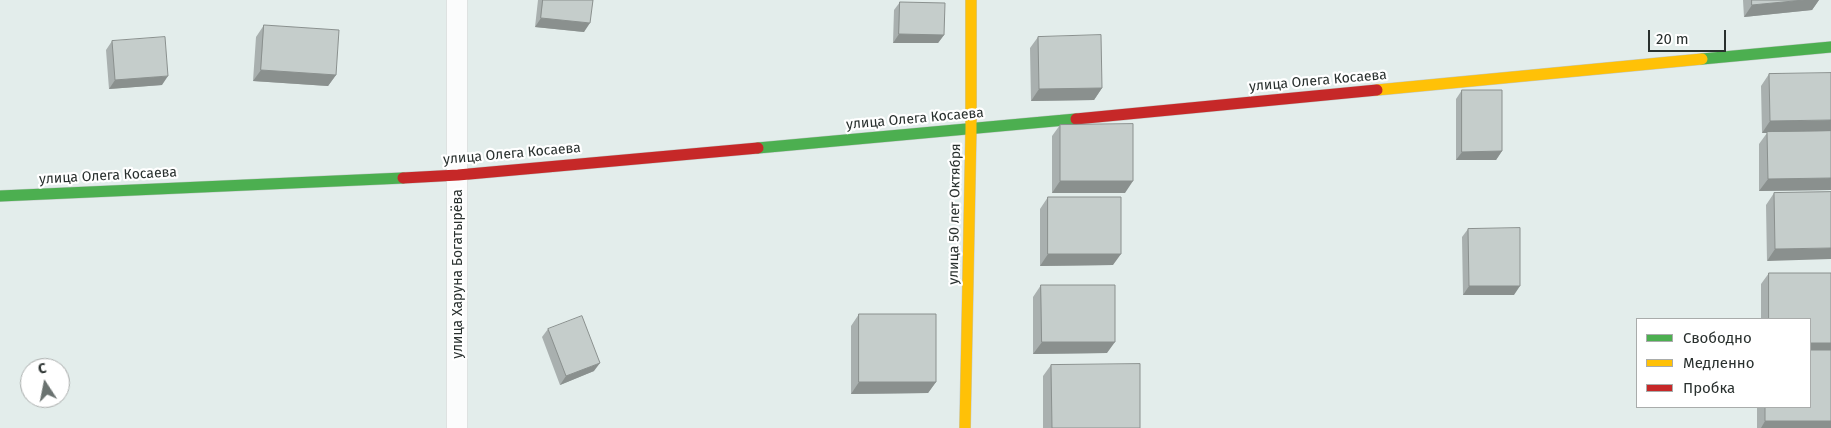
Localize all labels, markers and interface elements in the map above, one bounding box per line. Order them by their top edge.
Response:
scale bar [1651,20,1728,52]
text: 20 m [1656,30,1689,48]
street label: улица Олега Косаева [1248,67,1388,95]
street label: улица Олега Косаева [845,105,985,133]
street label: улица Олега Косаева [442,140,582,168]
street label: улица 50 лет Октября [945,143,965,285]
street label: улица Олега Косаева [39,164,177,188]
street label: улица Харуна Богатырёва [450,189,466,359]
legend [1636,318,1811,408]
text: Свободно [1683,329,1752,347]
text: Медленно [1683,354,1755,372]
north arrow [20,358,70,408]
text: С [37,360,48,378]
text: Пробка [1683,379,1735,397]

